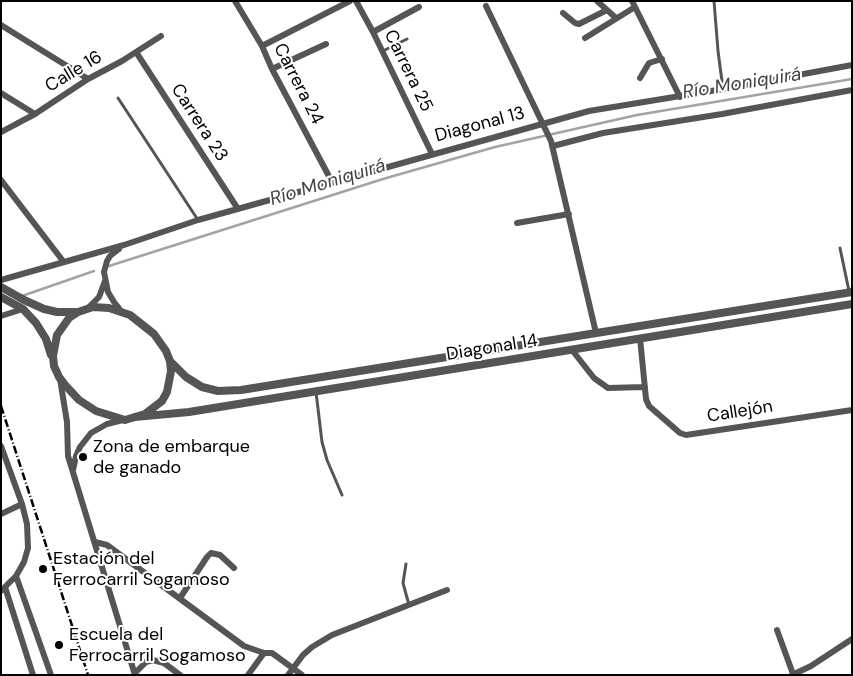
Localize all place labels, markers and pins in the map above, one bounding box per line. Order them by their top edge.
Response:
place label: Zona de embarque de ganado [93,436,250,478]
marker: Zona de embarque de ganado [77,451,89,463]
place label: Estación del Ferrocarril Sogamoso [53,548,230,590]
marker: Estación del Ferrocarril Sogamoso [37,563,49,575]
place label: Escuela del Ferrocarril Sogamoso [69,624,246,666]
marker: Escuela del Ferrocarril Sogamoso [53,639,65,651]

